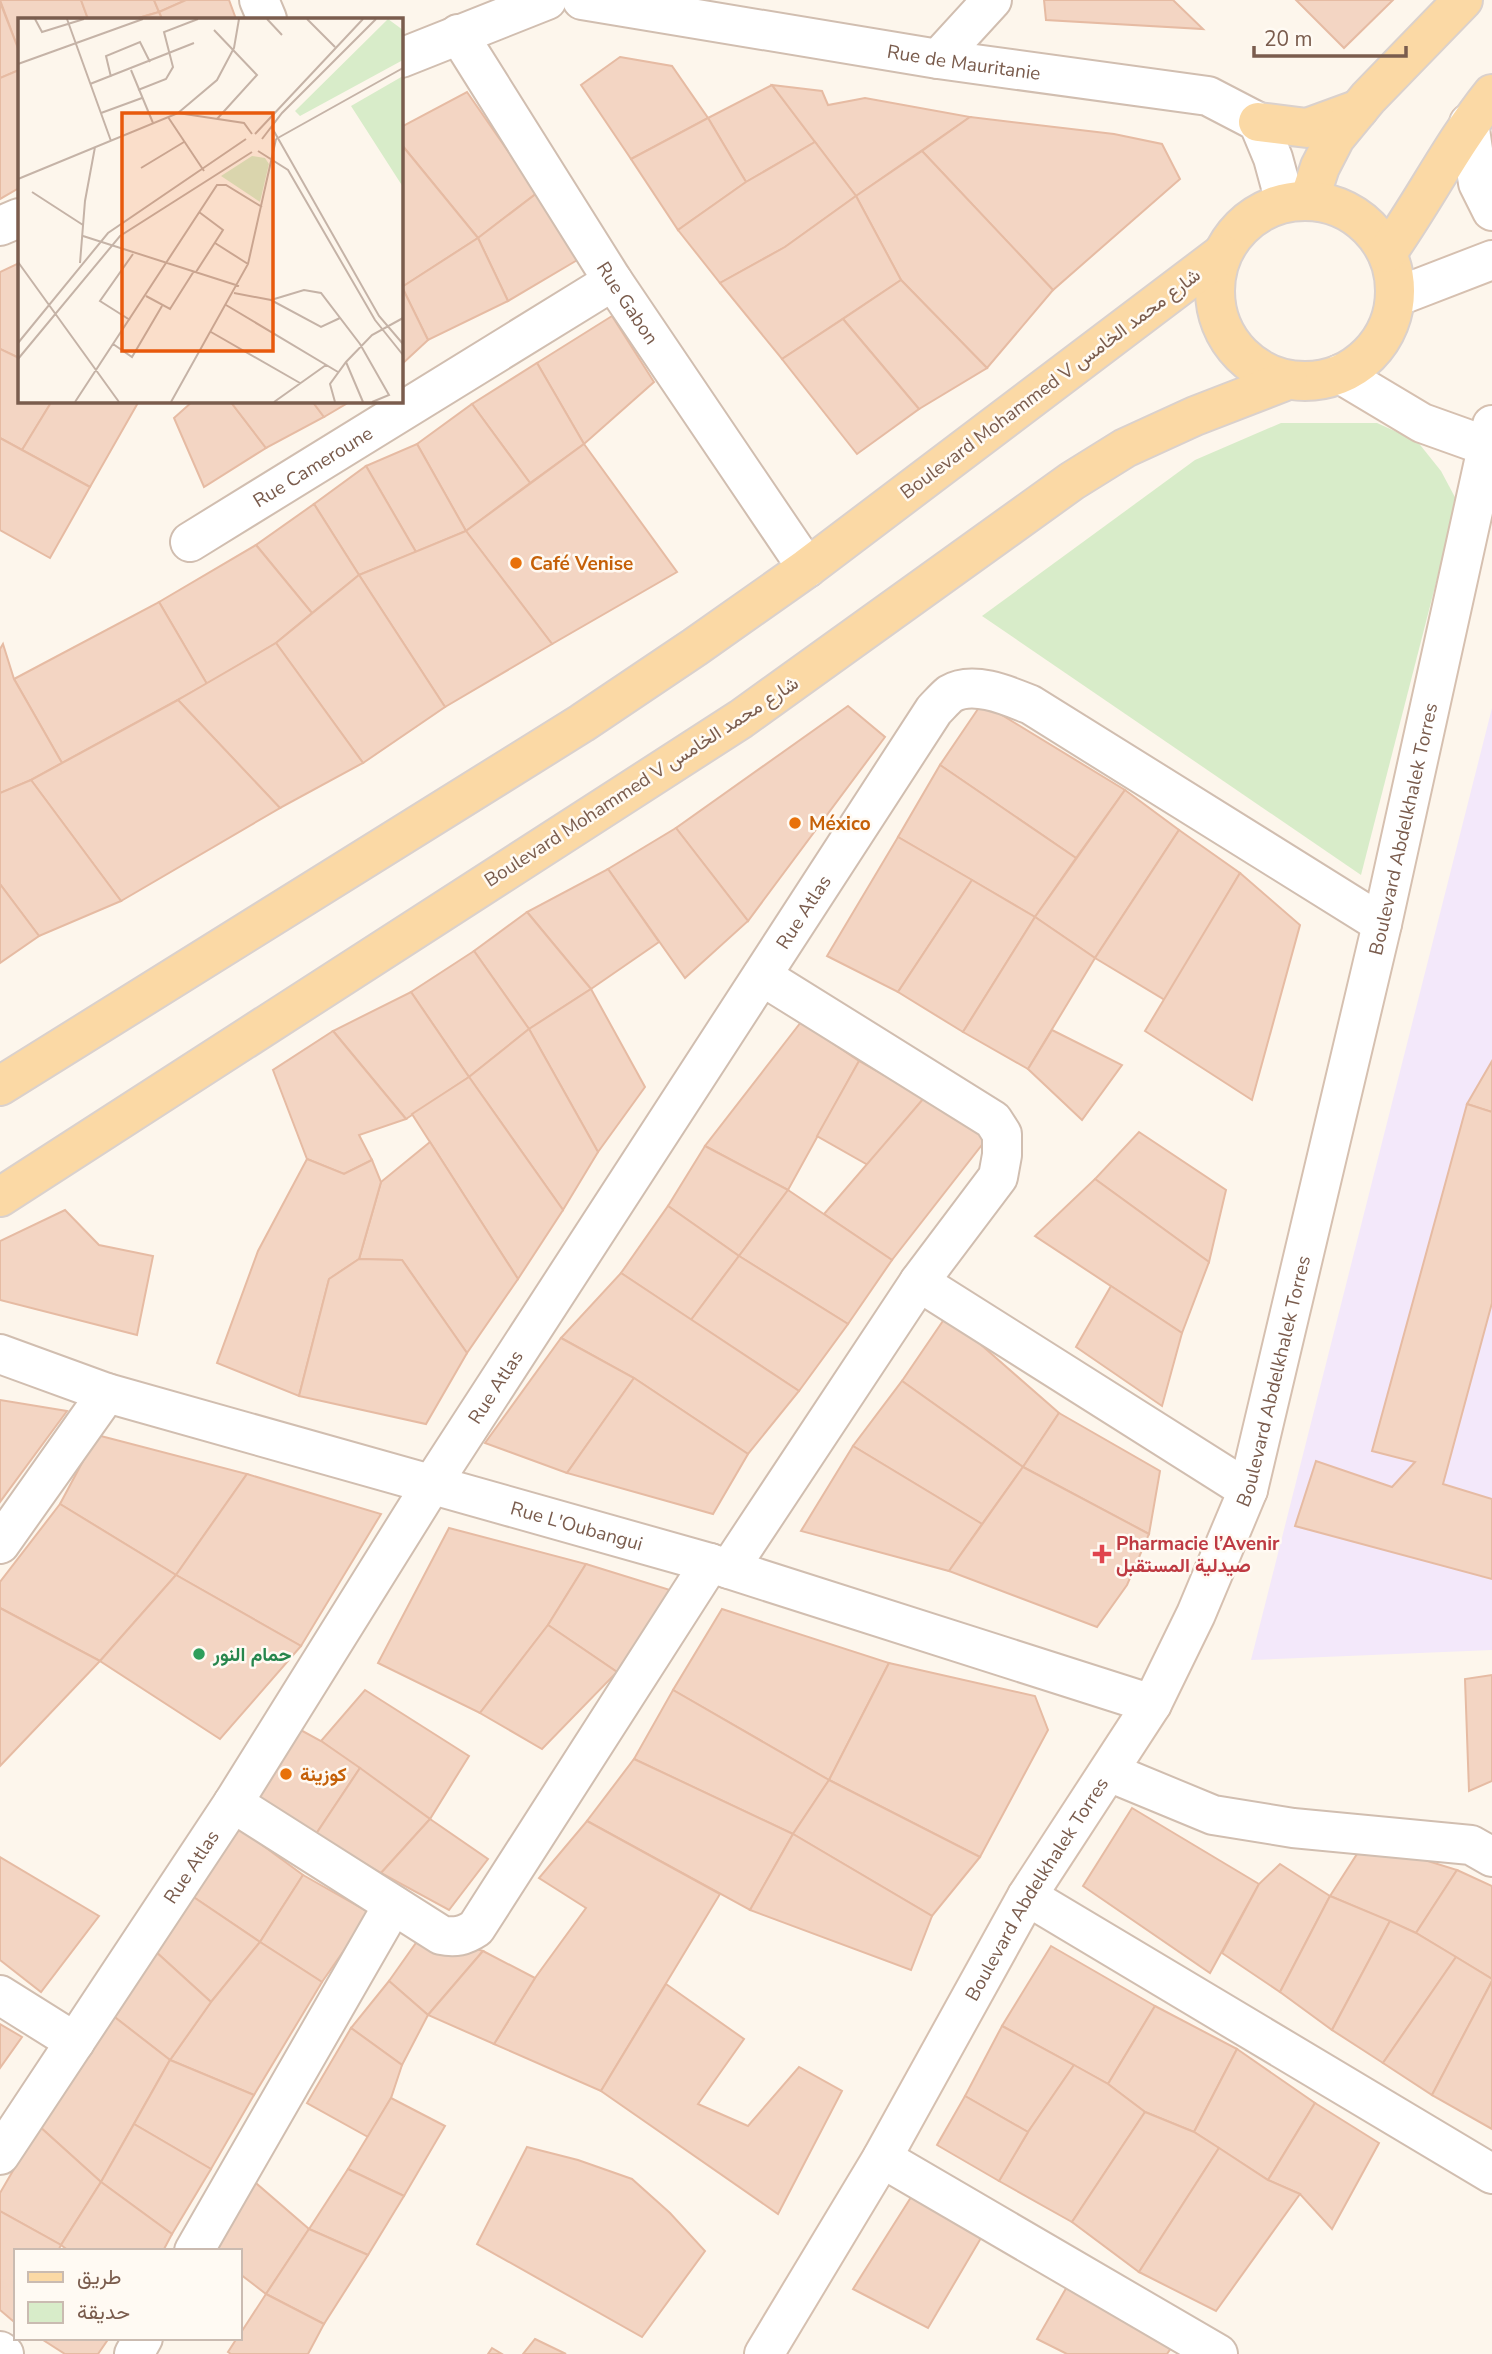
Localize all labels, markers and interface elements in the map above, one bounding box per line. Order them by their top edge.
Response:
scale bar [1254,14,1406,58]
inset map [18,18,402,402]
text: 20 m [1264,25,1313,53]
street label: Rue de Mauritanie [885,39,1042,87]
street label: Rue Gabon [590,257,664,350]
street label: Boulevard Mohammed V شارع محمد الخامس [895,262,1206,505]
street label: Rue Cameroune [248,420,378,514]
place label: Café Venise [530,551,633,577]
marker: Café Venise [508,555,524,571]
street label: Boulevard Mohammed V شارع محمد الخامس [479,670,804,893]
street label: Boulevard Abdelkhalek Torres [1363,701,1444,958]
place label: México [809,811,871,837]
marker: México [787,815,803,831]
street label: Rue Atlas [770,870,838,955]
street label: Boulevard Abdelkhalek Torres [1230,1253,1317,1511]
street label: Rue Atlas [462,1345,530,1429]
street label: Rue L'Oubangui [507,1495,646,1557]
place label: Pharmacie l’Avenir صيدلية المستقبل [1116,1531,1280,1579]
marker: Pharmacie l’Avenir صيدلية المستقبل [1094,1546,1110,1562]
place label: حمام النور [212,1642,291,1668]
marker: حمام النور [191,1646,207,1662]
place label: كوزينة [300,1762,347,1788]
marker: كوزينة [278,1766,294,1782]
street label: Boulevard Abdelkhalek Torres [959,1773,1115,2006]
street label: Rue Atlas [158,1825,226,1909]
legend [14,2249,242,2340]
text: طريق [77,2263,122,2291]
text: حديقة [77,2298,130,2326]

